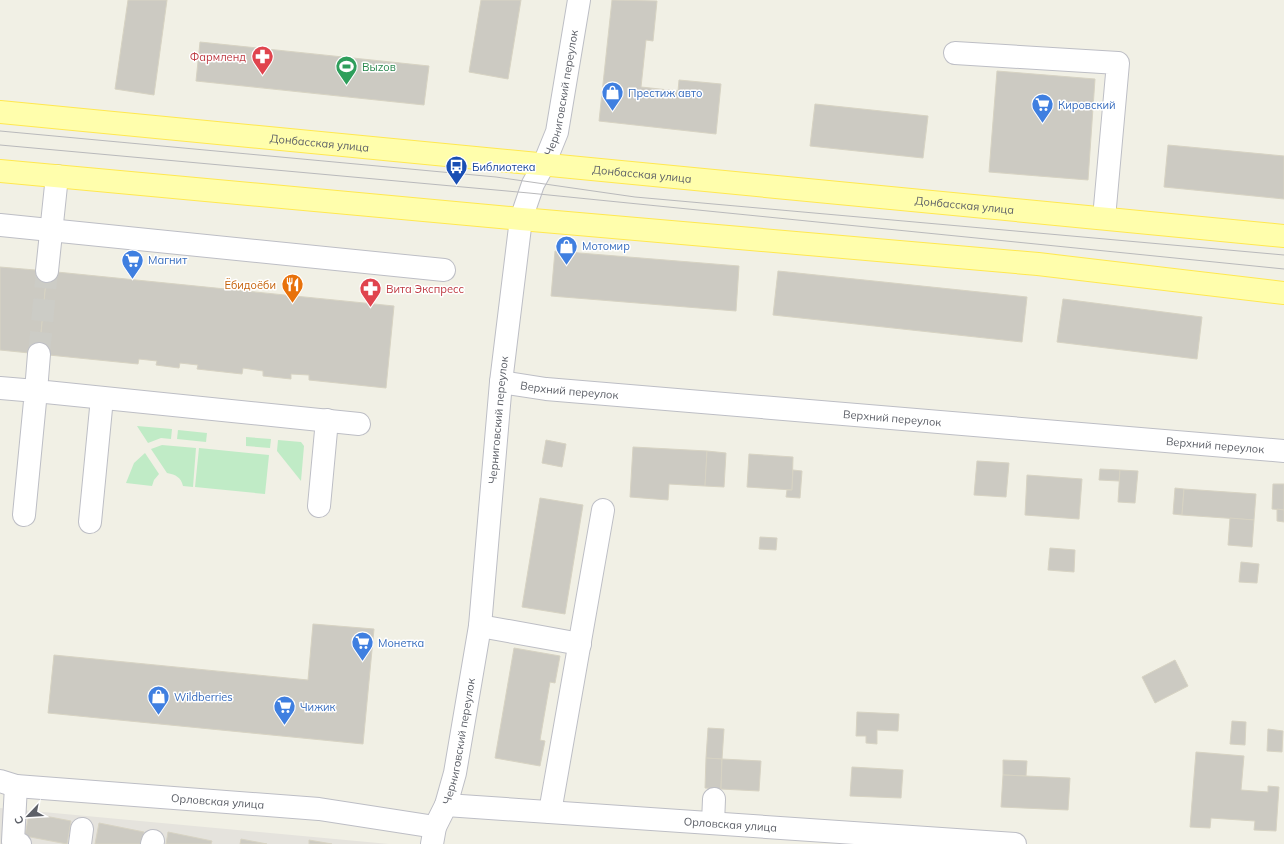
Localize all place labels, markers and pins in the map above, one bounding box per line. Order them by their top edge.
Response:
pharmacy icon: Фармленд [249,44,275,77]
place label: Фармленд [190,50,246,64]
sports icon: Выzов [333,54,359,87]
place label: Выzов [362,60,396,74]
shop icon: Престиж авто [599,80,625,113]
place label: Престиж авто [628,86,702,100]
supermarket icon: Кировский [1029,92,1055,125]
place label: Кировский [1058,98,1116,112]
bus stop icon: Библиотека [444,154,470,187]
place label: Библиотека [472,160,535,174]
shop icon: Мотомир [554,233,580,266]
place label: Мотомир [582,239,630,253]
supermarket icon: Магнит [119,247,145,280]
place label: Магнит [148,253,187,267]
restaurant icon: Ёбидоёби [279,272,305,305]
pharmacy icon: Вита Экспресс [358,276,384,309]
place label: Ёбидоёби [224,278,276,292]
place label: Вита Экспресс [386,282,465,296]
supermarket icon: Монетка [349,630,375,663]
place label: Монетка [378,636,424,650]
shop icon: Wildberries [145,684,171,717]
place label: Wildberries [174,690,233,704]
supermarket icon: Чижик [271,694,297,727]
place label: Чижик [300,700,336,714]

